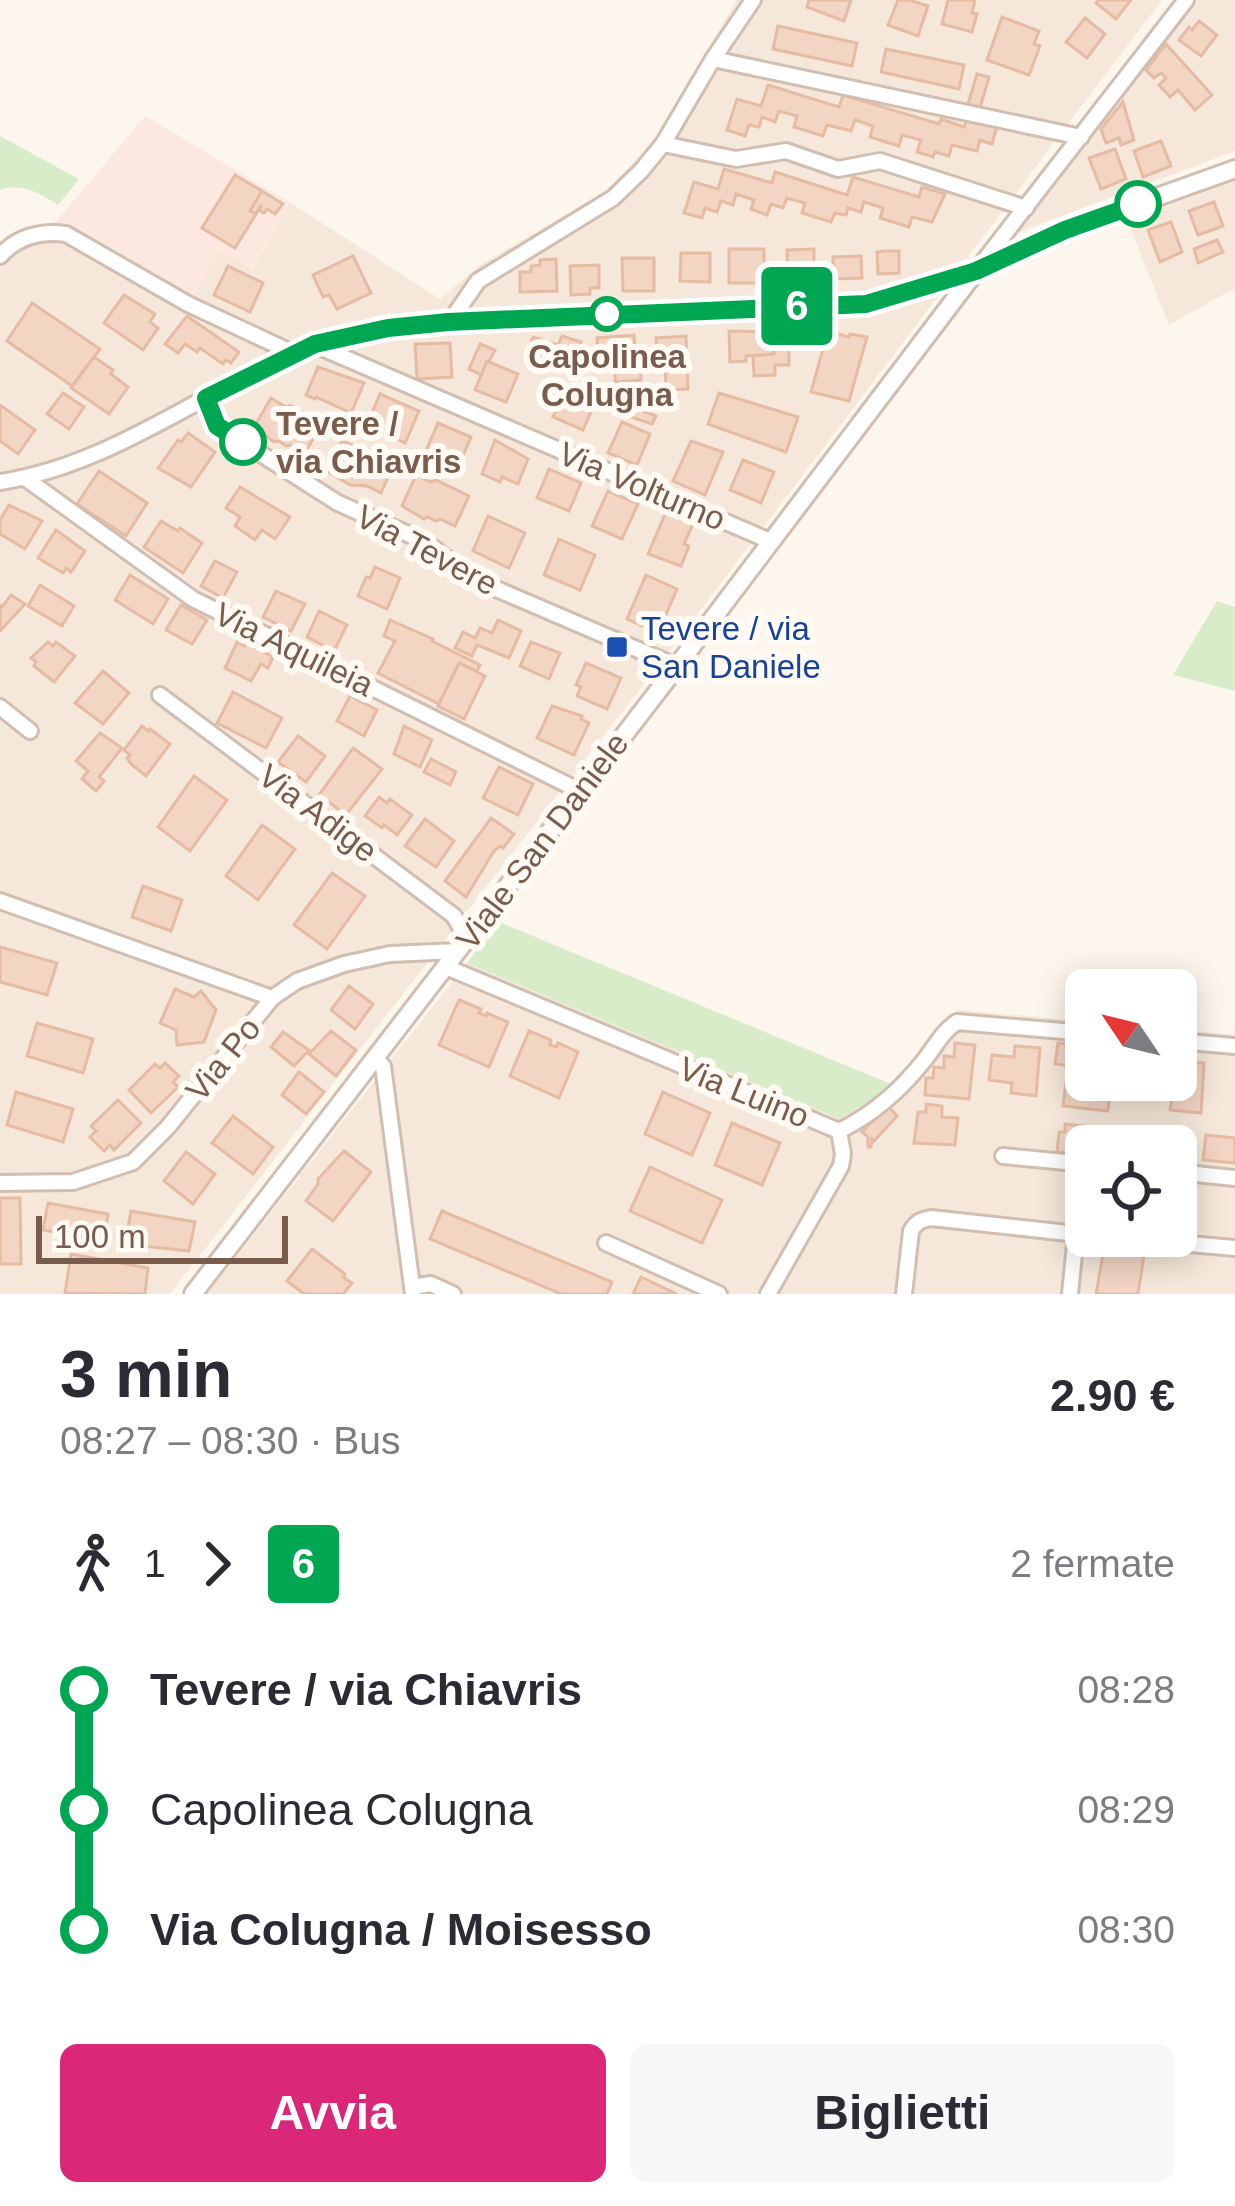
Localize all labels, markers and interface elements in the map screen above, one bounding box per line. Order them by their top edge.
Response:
unlabelled marker [1116,182,1160,226]
line badge: 6 [758,267,836,345]
text: 6 [785,282,809,329]
marker: Capolinea Colugna [591,298,623,330]
place label: Capolinea Colugna [528,338,686,413]
place label: Tevere / via Chiavris [276,405,461,480]
marker: Tevere / via Chiavris [221,420,265,464]
street label: Via Volturno [553,434,731,538]
street label: Via Tevere [350,497,504,603]
street label: Via Aquileia [209,595,380,704]
place label: Tevere / via San Daniele [641,610,821,685]
marker: Tevere / via San Daniele [604,634,630,660]
street label: Viale San Daniele [448,725,636,957]
street label: Via Adige [251,756,385,870]
north arrow [1065,969,1197,1101]
map controls [1065,969,1197,1257]
street label: Via Po [178,1010,268,1108]
street label: Via Luino [674,1049,814,1135]
button: locate [1065,1125,1197,1257]
scale bar [36,1210,288,1263]
text: 100 m [54,1218,146,1255]
text: 3 min [60,1337,232,1411]
text: 2.90 € [1050,1370,1175,1421]
text: 08:27 – 08:30 · Bus [60,1419,400,1462]
icon: walk [60,1531,126,1597]
icon: forward [184,1531,250,1597]
text: 6 [292,1540,315,1587]
text: 1 [144,1542,166,1585]
text: 2 fermate [1010,1542,1175,1585]
text: Tevere / via Chiavris [150,1664,582,1715]
text: 08:28 [1077,1668,1175,1711]
text: Capolinea Colugna [150,1784,533,1835]
text: 08:29 [1077,1788,1175,1831]
text: Via Colugna / Moisesso [150,1904,652,1955]
text: 08:30 [1077,1908,1175,1951]
button: Avvia [60,2044,606,2182]
button: Biglietti [630,2044,1175,2182]

